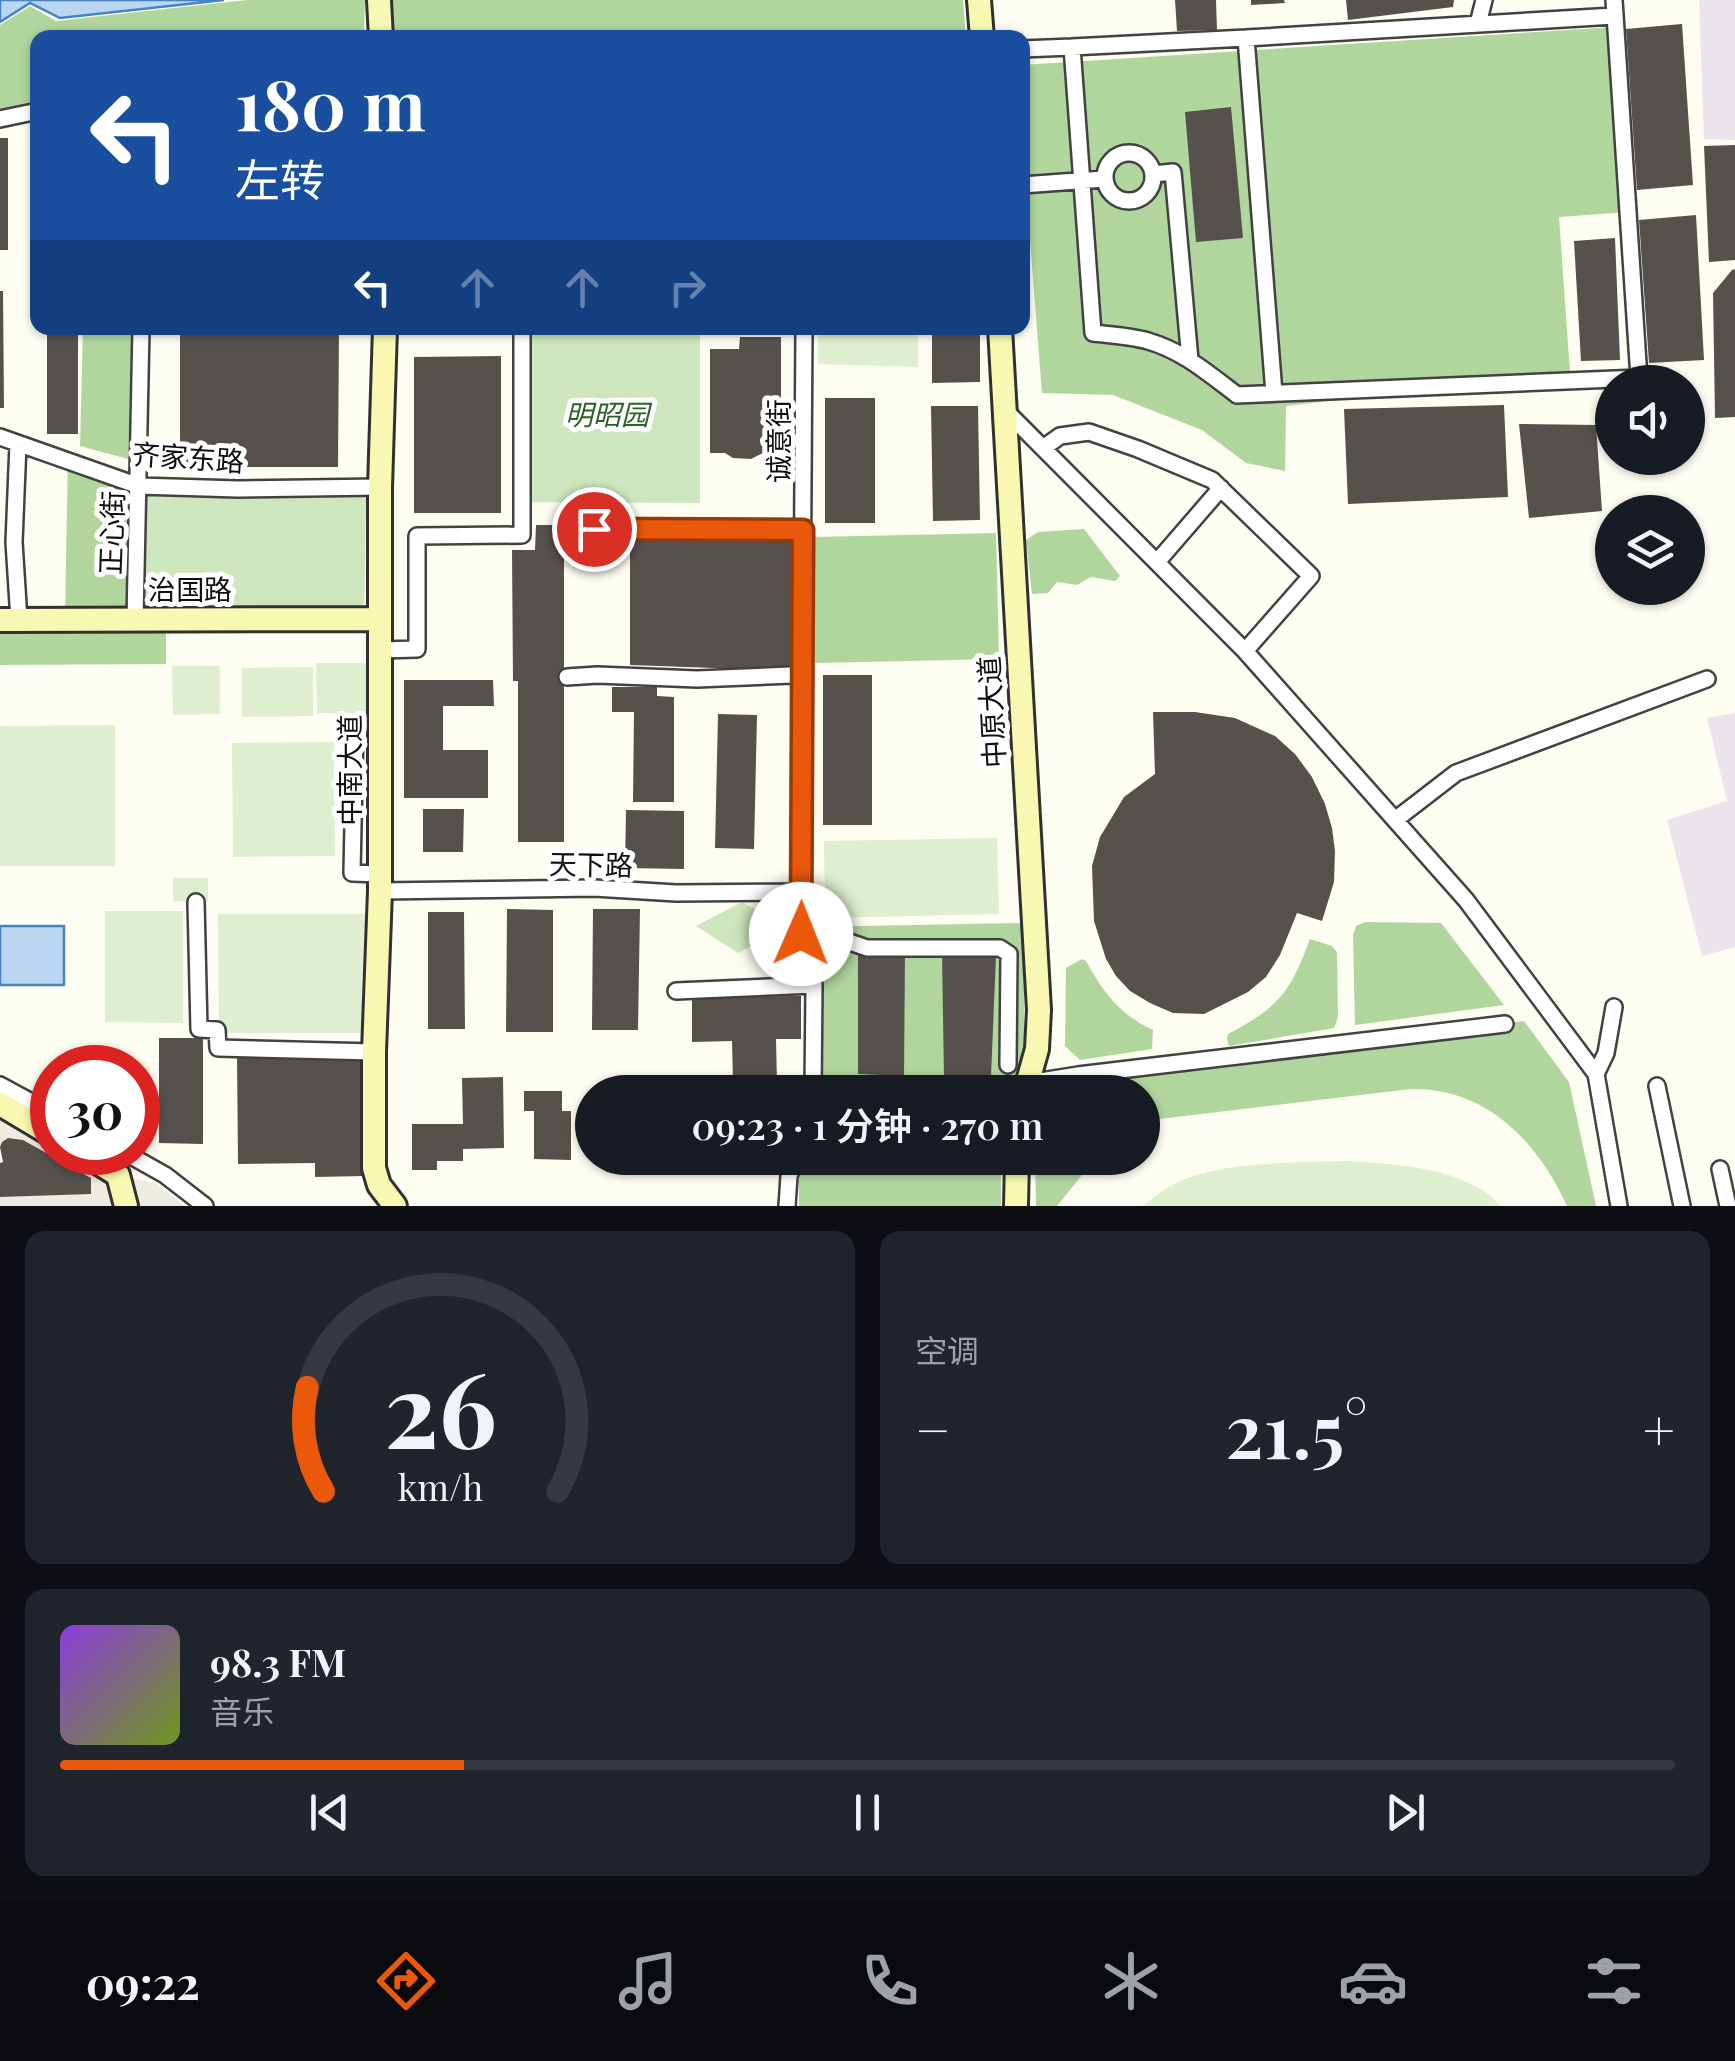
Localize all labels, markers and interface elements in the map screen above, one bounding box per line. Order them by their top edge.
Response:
text: 180 m [235,55,426,149]
icon: left [70,70,200,200]
text: 左转 [235,148,325,208]
icon: left [345,260,400,315]
icon: ahead [450,260,505,315]
icon: ahead [555,260,610,315]
icon: right [660,260,715,315]
map controls [1595,365,1705,605]
button: sound [1595,365,1705,475]
park label: 明昭园 [565,395,653,432]
street label: 诚意街 [759,399,796,483]
street label: 齐家东路 [131,434,245,479]
pin [552,487,637,572]
street label: 正心街 [91,490,130,576]
button: layers [1595,495,1705,605]
icon: arrive [567,502,622,557]
street label: 治国路 [148,570,232,607]
street label: 中原大道 [969,655,1012,769]
street label: 中南大道 [330,714,367,826]
street label: 天下路 [549,844,633,883]
position arrow [749,882,853,986]
speed limit sign: 30 [30,1045,160,1175]
text: 09:23 · 1 分钟 · 270 m [692,1099,1044,1150]
text: 空调 [915,1328,979,1371]
text: 26 [384,1336,496,1475]
text: 21.5° [1225,1378,1368,1478]
text: − [915,1391,951,1465]
text: + [1643,1391,1675,1465]
text: km/h [397,1462,483,1510]
text: 98.3 FM [210,1636,346,1687]
text: 音乐 [210,1689,274,1732]
icon: previous [302,1785,357,1840]
icon: pause [840,1785,895,1840]
icon: next [1378,1785,1433,1840]
icon: directions [371,1946,441,2016]
icon: music [613,1946,683,2016]
icon: phone [855,1946,925,2016]
icon: climate [1096,1946,1166,2016]
icon: car [1338,1946,1408,2016]
icon: filters [1579,1946,1649,2016]
text: 09:22 [86,1951,200,2011]

